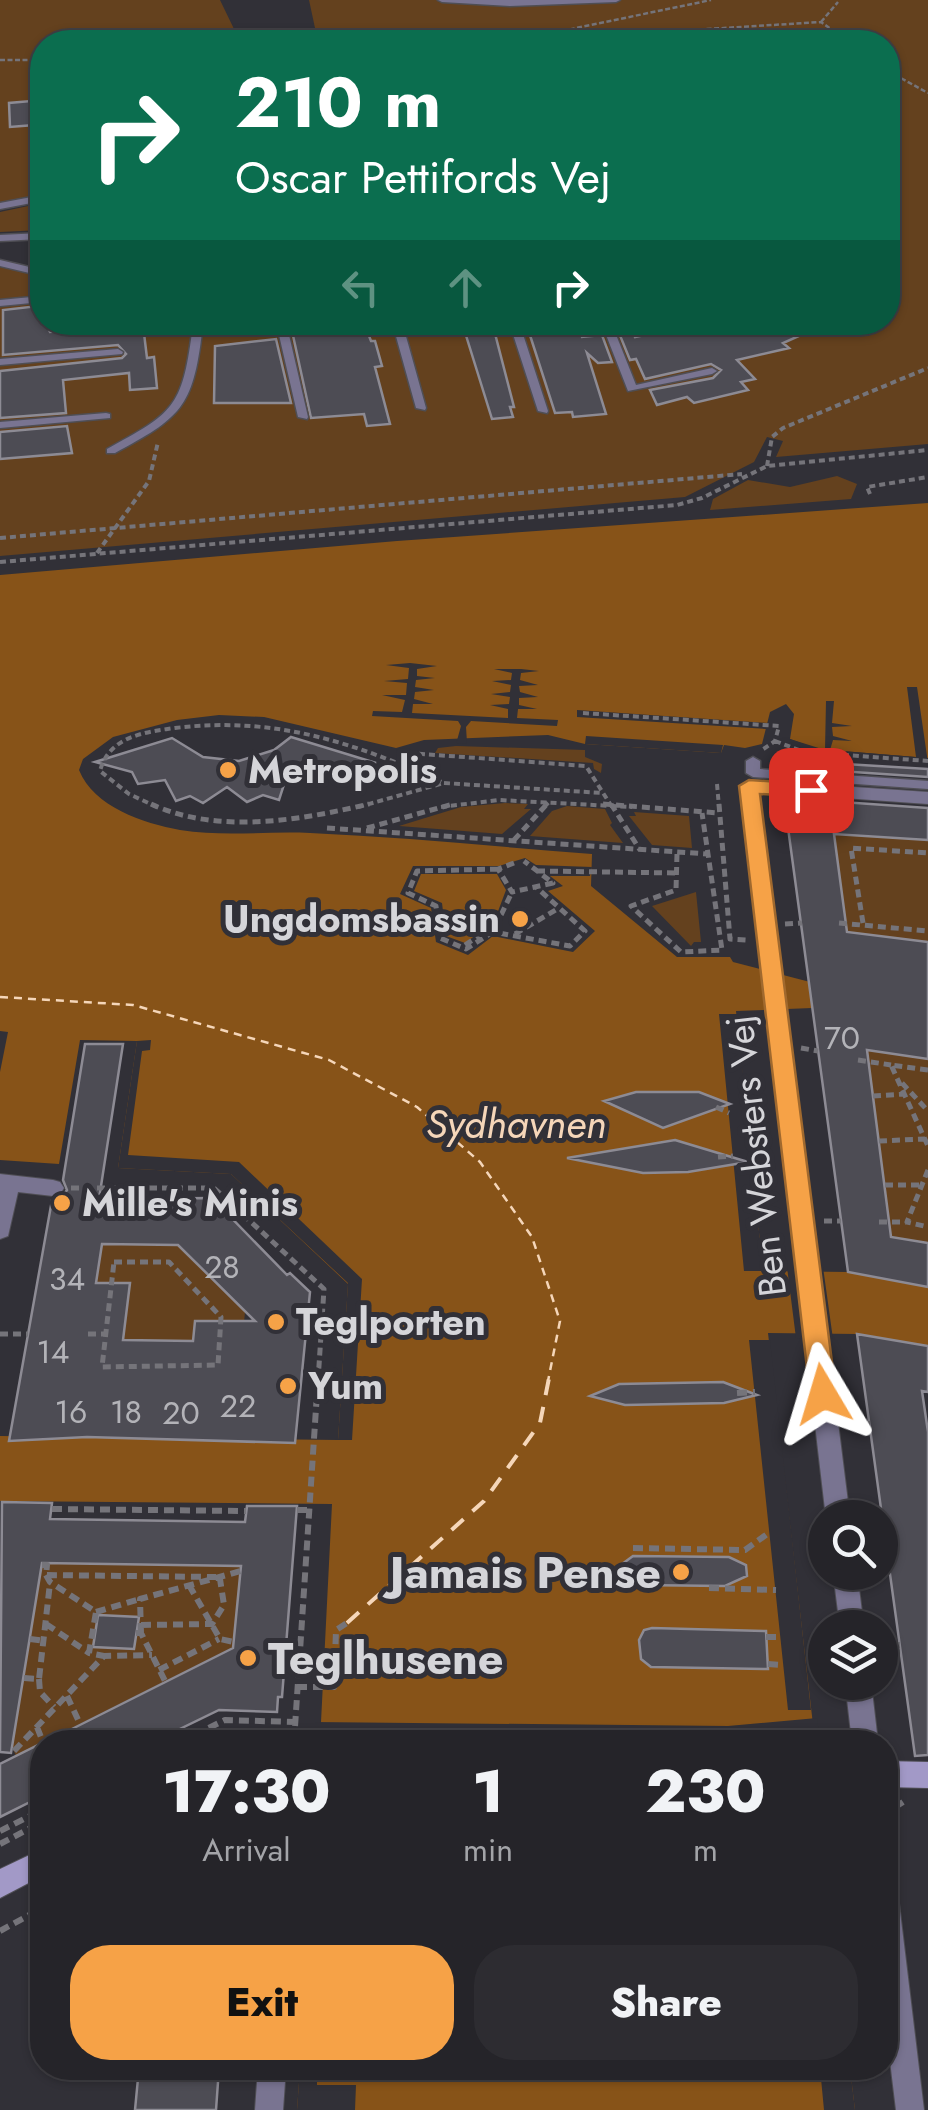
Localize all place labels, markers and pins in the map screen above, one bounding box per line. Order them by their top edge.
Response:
place label: Metropolis [248,742,437,797]
pin [769,748,854,833]
marker: Metropolis [217,759,239,781]
place label: Ungdomsbassin [223,891,500,946]
marker: Ungdomsbassin [509,908,531,930]
place label: Mille's Minis [82,1175,298,1230]
marker: Mille's Minis [51,1192,73,1214]
place label: Teglporten [296,1294,486,1349]
marker: Teglporten [265,1311,287,1333]
place label: Yum [307,1358,383,1413]
marker: Yum [277,1375,299,1397]
place label: Jamais Pense [382,1540,661,1605]
marker: Jamais Pense [670,1561,692,1583]
place label: Teglhusene [268,1626,504,1691]
marker: Teglhusene [237,1647,259,1669]

